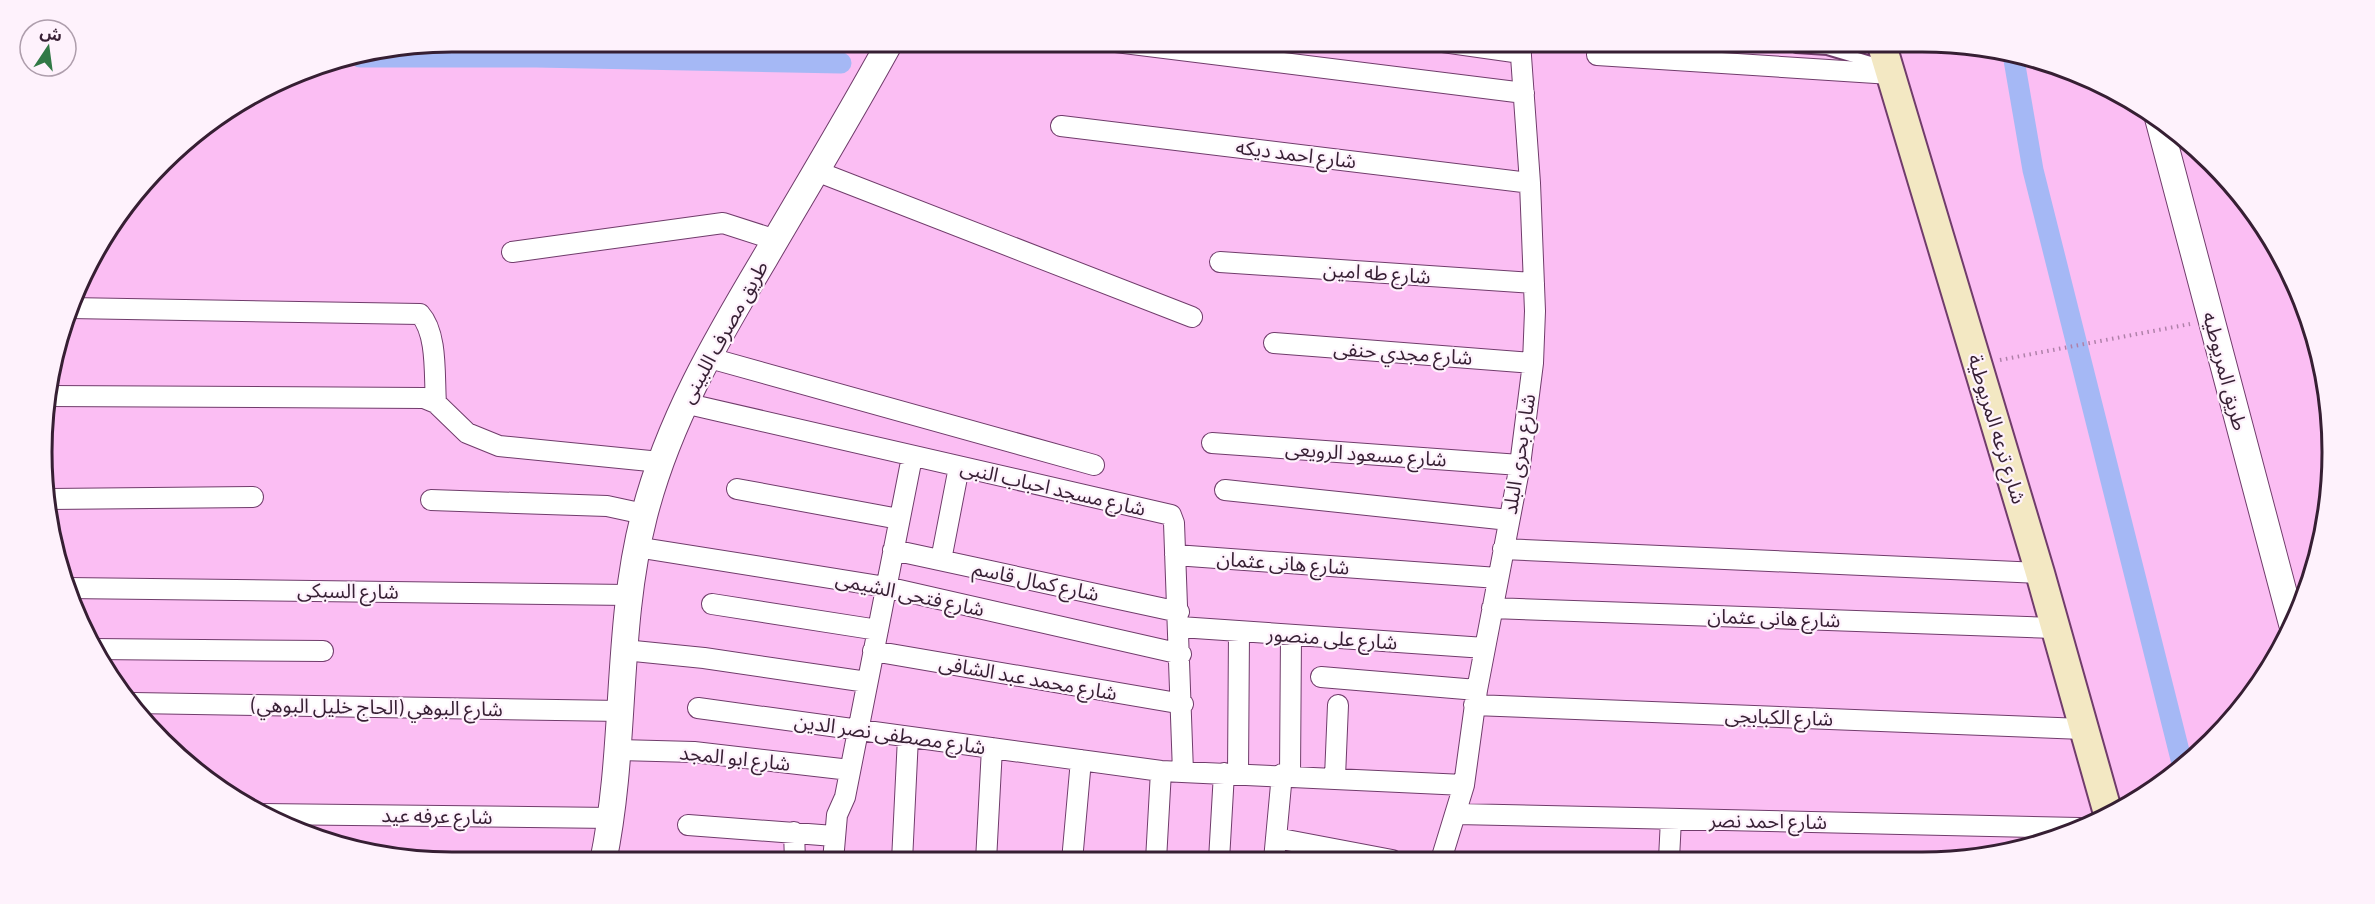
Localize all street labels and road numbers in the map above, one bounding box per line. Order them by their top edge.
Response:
street label: شارع احمد ديكه [1234,134,1358,176]
street label: طريق مصرف اللبينى [674,256,774,408]
street label: شارع طه امين [1322,256,1432,292]
street label: طريق المريوطيه [2197,309,2253,433]
street label: شارع مجدي حنفى [1332,335,1473,373]
street label: شارع ترعه المريوطية [1960,351,2032,508]
street label: شارع بحرى البلد [1497,392,1543,516]
street label: شارع مسعود الرويعى [1284,435,1448,475]
street label: شارع مسجد احباب النبى [957,454,1148,524]
street label: شارع هانى عثمان [1216,545,1350,583]
street label: شارع كمال قاسم [970,555,1101,609]
street label: شارع فتحى الشيمى [833,566,987,624]
street label: شارع السبكى [297,577,399,607]
street label: شارع هانى عثمان [1707,603,1841,635]
street label: شارع على منصور [1265,620,1398,658]
street label: شارع محمد عبد الشافى [937,650,1119,708]
street label: شارع البوهي (الحاج خليل البوهي) [250,692,503,725]
street label: شارع الكبابجى [1724,702,1834,734]
street label: شارع مصطفى نصر الدين [792,708,987,762]
street label: شارع ابو المجد [678,739,792,779]
street label: شارع عرفه عيد [381,802,493,832]
street label: شارع احمد نصر [1708,807,1827,837]

